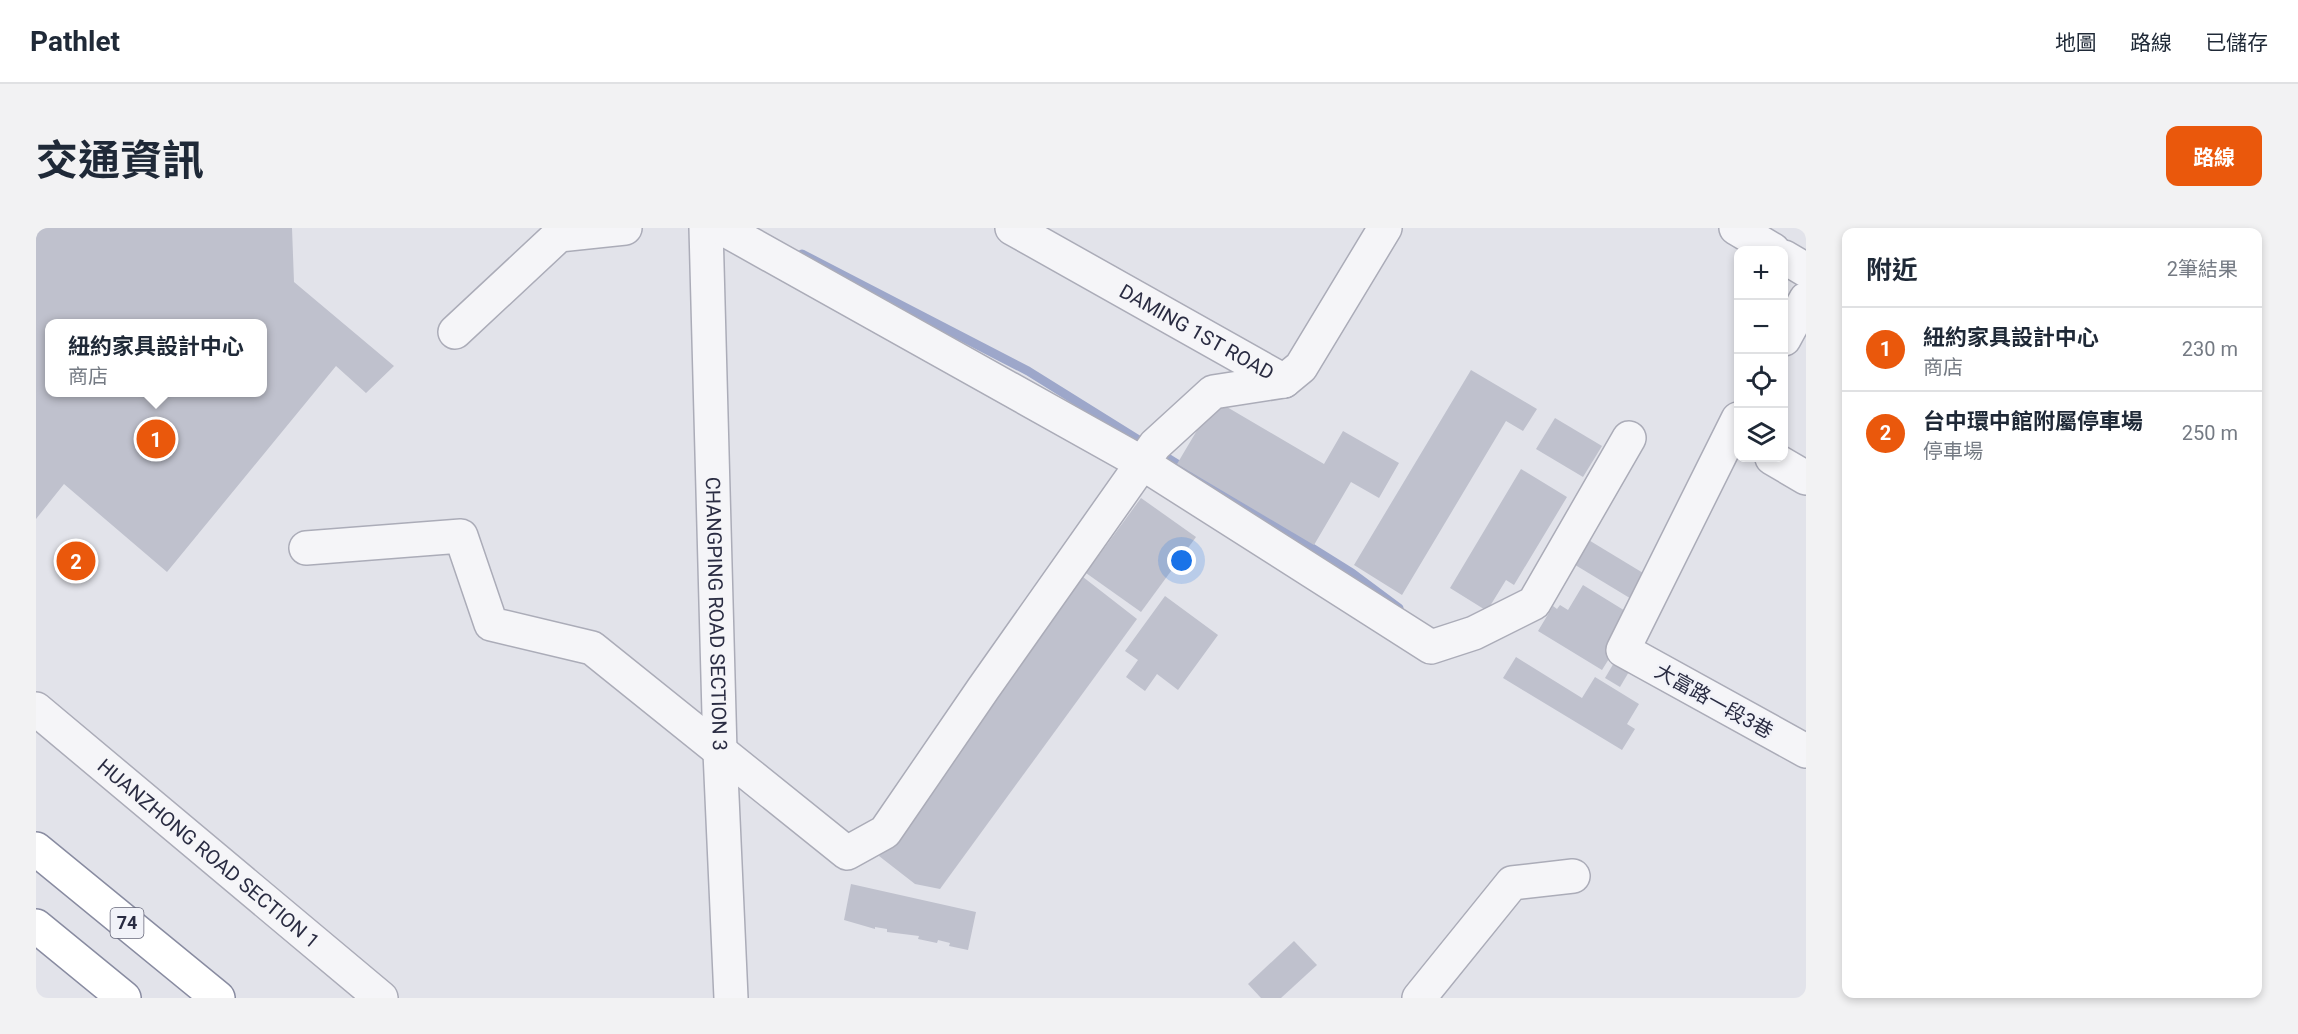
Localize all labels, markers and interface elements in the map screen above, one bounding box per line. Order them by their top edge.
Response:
text: Pathlet [30,25,120,58]
text: 地圖 [2055,31,2097,55]
text: 路線 [2130,31,2172,55]
text: 已儲存 [2205,31,2268,55]
button: 路線 [2166,126,2262,186]
text: 交通資訊 [36,136,204,185]
map controls [1734,246,1788,462]
button: + [1734,246,1788,300]
text: 附近 [1866,255,1918,285]
text: 2筆結果 [2167,257,2238,281]
street label: DAMING 1ST ROAD [1115,279,1278,385]
button: − [1734,300,1788,354]
popup [45,319,267,397]
text: 紐約家具設計中心 [1923,325,2099,350]
text: 紐約家具設計中心 [68,334,244,359]
text: 1 [1880,337,1891,361]
text: 230 m [2182,337,2238,361]
button: locate [1734,354,1788,408]
text: 商店 [1923,355,1963,379]
text: 商店 [68,364,108,388]
button: layers [1734,408,1788,462]
text: 台中環中館附屬停車場 [1923,409,2143,434]
pin: 1 [136,416,176,462]
text: 2 [1880,421,1891,445]
text: 250 m [2182,421,2238,445]
text: 停車場 [1923,439,1983,463]
street label: CHANGPING ROAD SECTION 3 [701,477,732,751]
pin: 2 [56,538,96,584]
your location [1167,546,1196,575]
street label: 大富路一段3巷 [1651,659,1777,743]
street label: HUANZHONG ROAD SECTION 1 [93,754,324,953]
road number: 74 [110,908,143,938]

